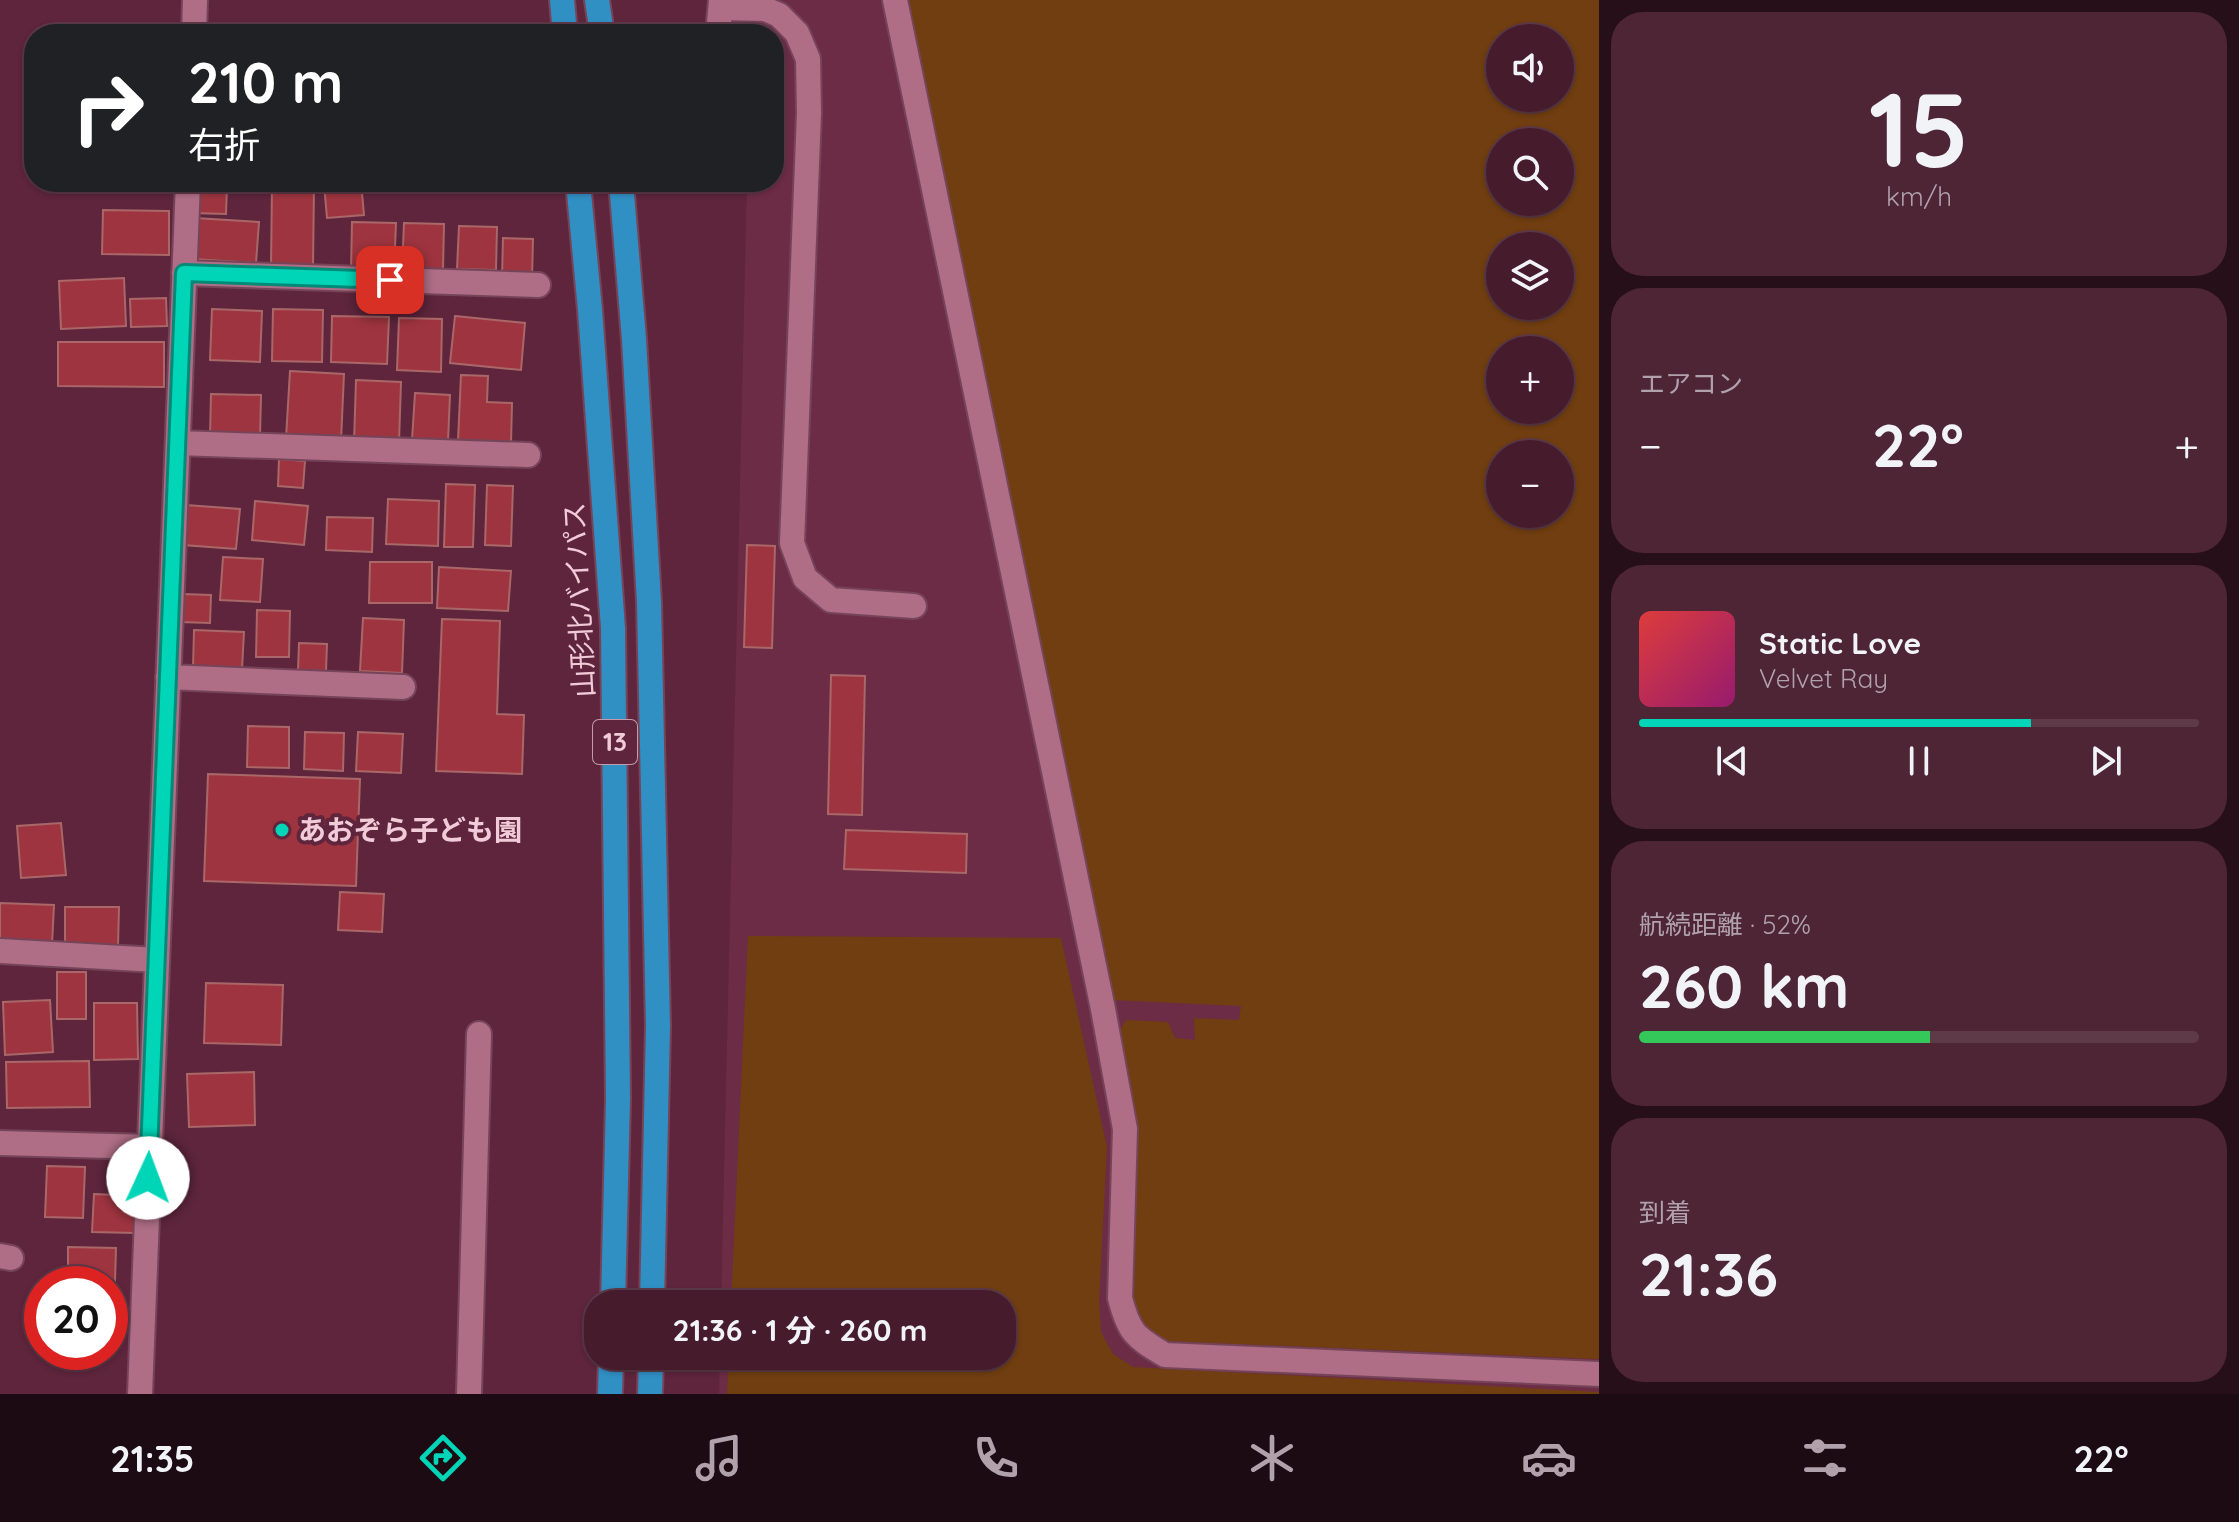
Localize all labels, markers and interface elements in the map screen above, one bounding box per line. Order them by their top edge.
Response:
map controls [1486,24,1574,528]
button: sound [1486,24,1574,112]
text: 210 m [188,47,343,117]
icon: right [56,56,160,160]
text: 15 [1869,63,1969,193]
text: 右折 [188,122,260,167]
button: search [1486,128,1574,216]
text: km/h [1886,180,1952,213]
button: layers [1486,232,1574,320]
pin [356,246,424,314]
icon: arrive [368,258,412,302]
button: + [1486,336,1574,424]
text: エアコン [1639,367,1743,400]
text: 22° [1872,407,1964,482]
text: − [1639,418,1662,473]
text: + [2174,418,2199,473]
button: − [1486,440,1574,528]
street label: 山形北バイパス [556,502,601,699]
text: Static Love [1759,624,1921,662]
text: Velvet Ray [1759,662,1888,695]
road number: 13 [593,720,637,764]
icon: previous [1710,739,1754,783]
icon: pause [1897,739,1941,783]
icon: next [2084,739,2128,783]
place label: あおぞら子ども園 [298,812,522,847]
marker: あおぞら子ども園 [273,821,291,839]
text: 航続距離 · 52% [1639,908,1811,941]
text: 260 km [1639,948,1849,1023]
position arrow [106,1136,190,1220]
text: 到着 [1639,1196,1691,1229]
text: 21:36 [1639,1236,1778,1311]
speed limit sign: 20 [24,1266,128,1370]
text: 21:36 · 1 分 · 260 m [673,1311,927,1349]
icon: directions [415,1430,471,1486]
icon: music [691,1430,747,1486]
icon: phone [968,1430,1024,1486]
icon: climate [1244,1430,1300,1486]
icon: car [1521,1430,1577,1486]
icon: filters [1797,1430,1853,1486]
text: 21:35 [110,1436,195,1481]
text: 22° [2074,1436,2129,1481]

